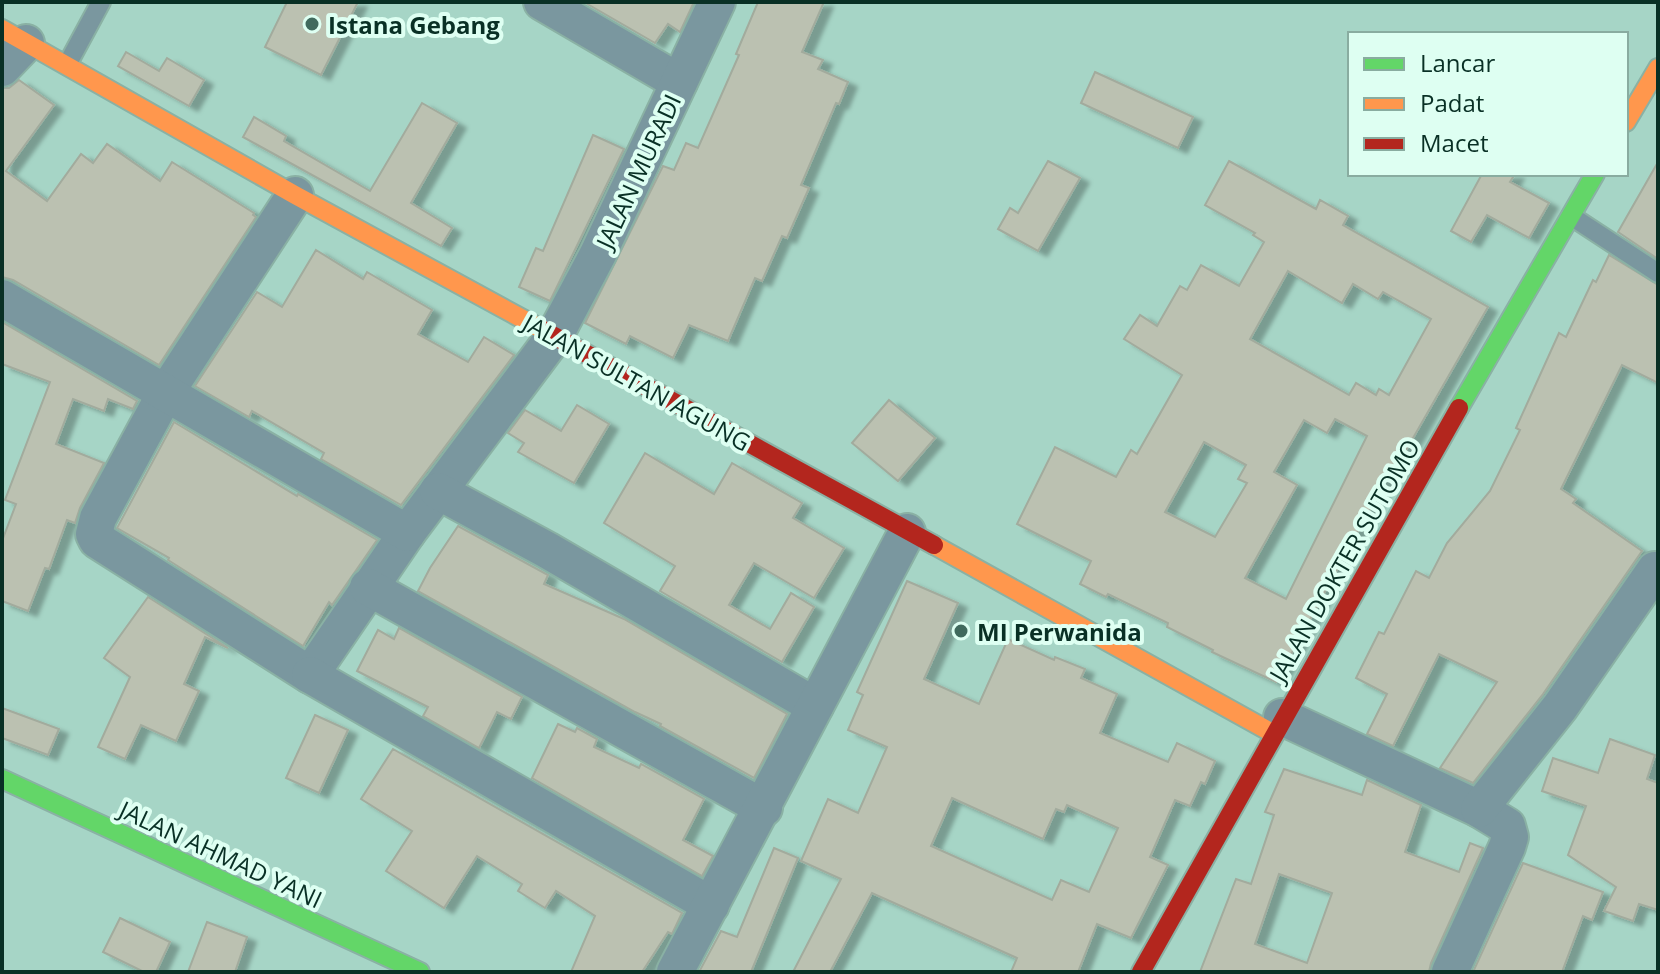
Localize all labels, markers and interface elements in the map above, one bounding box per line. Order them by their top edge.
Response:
place label: Istana Gebang [328,8,500,41]
marker: Istana Gebang [303,15,321,33]
legend [1348,32,1628,176]
text: Lancar [1420,46,1495,79]
text: Padat [1420,86,1484,119]
street label: JALAN MURADI [587,88,688,255]
text: Macet [1420,126,1488,159]
street label: JALAN SULTAN AGUNG [516,305,757,458]
street label: JALAN DOKTER SUTOMO [1260,433,1427,689]
place label: MI Perwanida [977,615,1142,648]
marker: MI Perwanida [952,622,970,640]
street label: JALAN AHMAD YANI [112,792,328,916]

